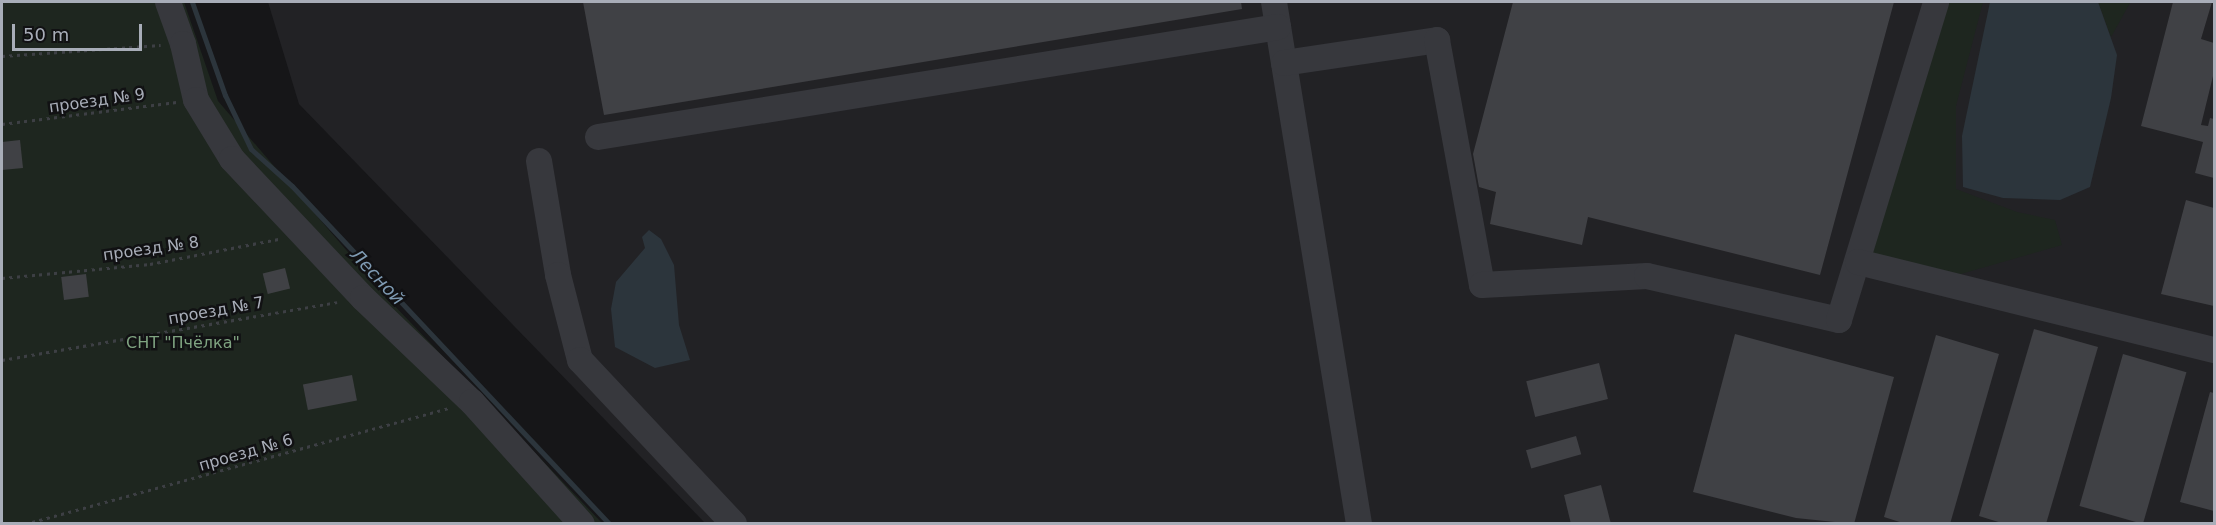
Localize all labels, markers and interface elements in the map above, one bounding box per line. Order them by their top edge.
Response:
scale bar [15,12,146,50]
text: 50 m [23,24,69,45]
street label: проезд № 9 [48,85,146,117]
street label: проезд № 8 [102,233,200,265]
water label: Лесной [346,244,408,310]
street label: проезд № 7 [167,293,265,329]
park label: СНТ "Пчёлка" [126,333,240,353]
street label: проезд № 6 [197,430,295,476]

